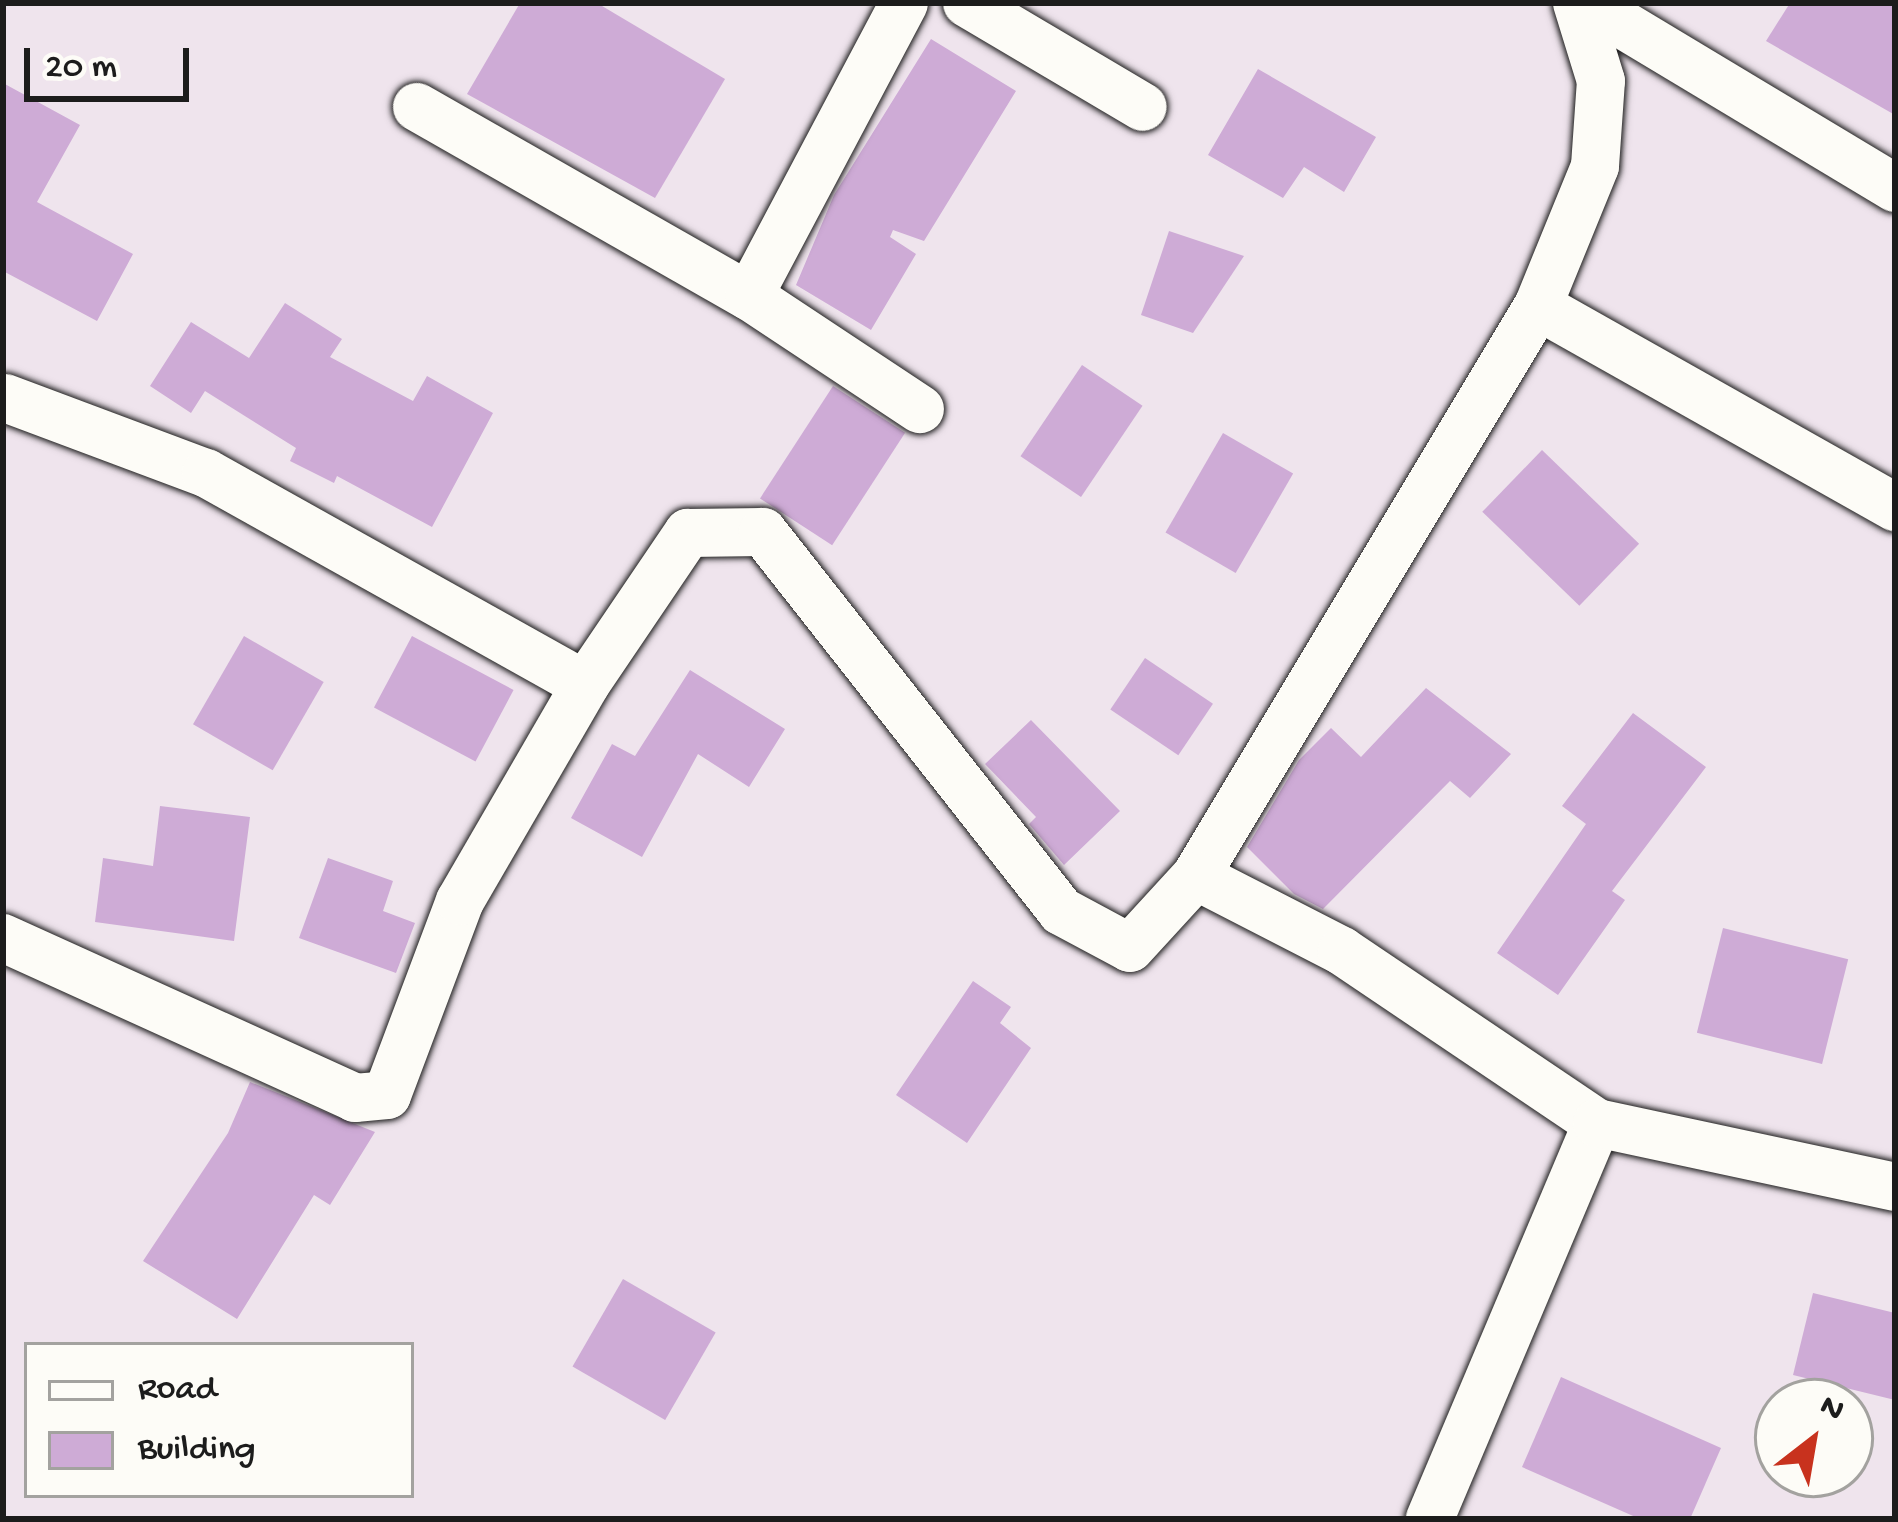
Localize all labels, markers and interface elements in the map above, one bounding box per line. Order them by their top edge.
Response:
scale bar [30,24,195,98]
text: 20 m [45,47,117,90]
legend [24,1342,414,1498]
text: Road [138,1369,217,1412]
north arrow [1754,1378,1874,1498]
text: N [1812,1388,1850,1432]
text: Building [138,1429,256,1472]

